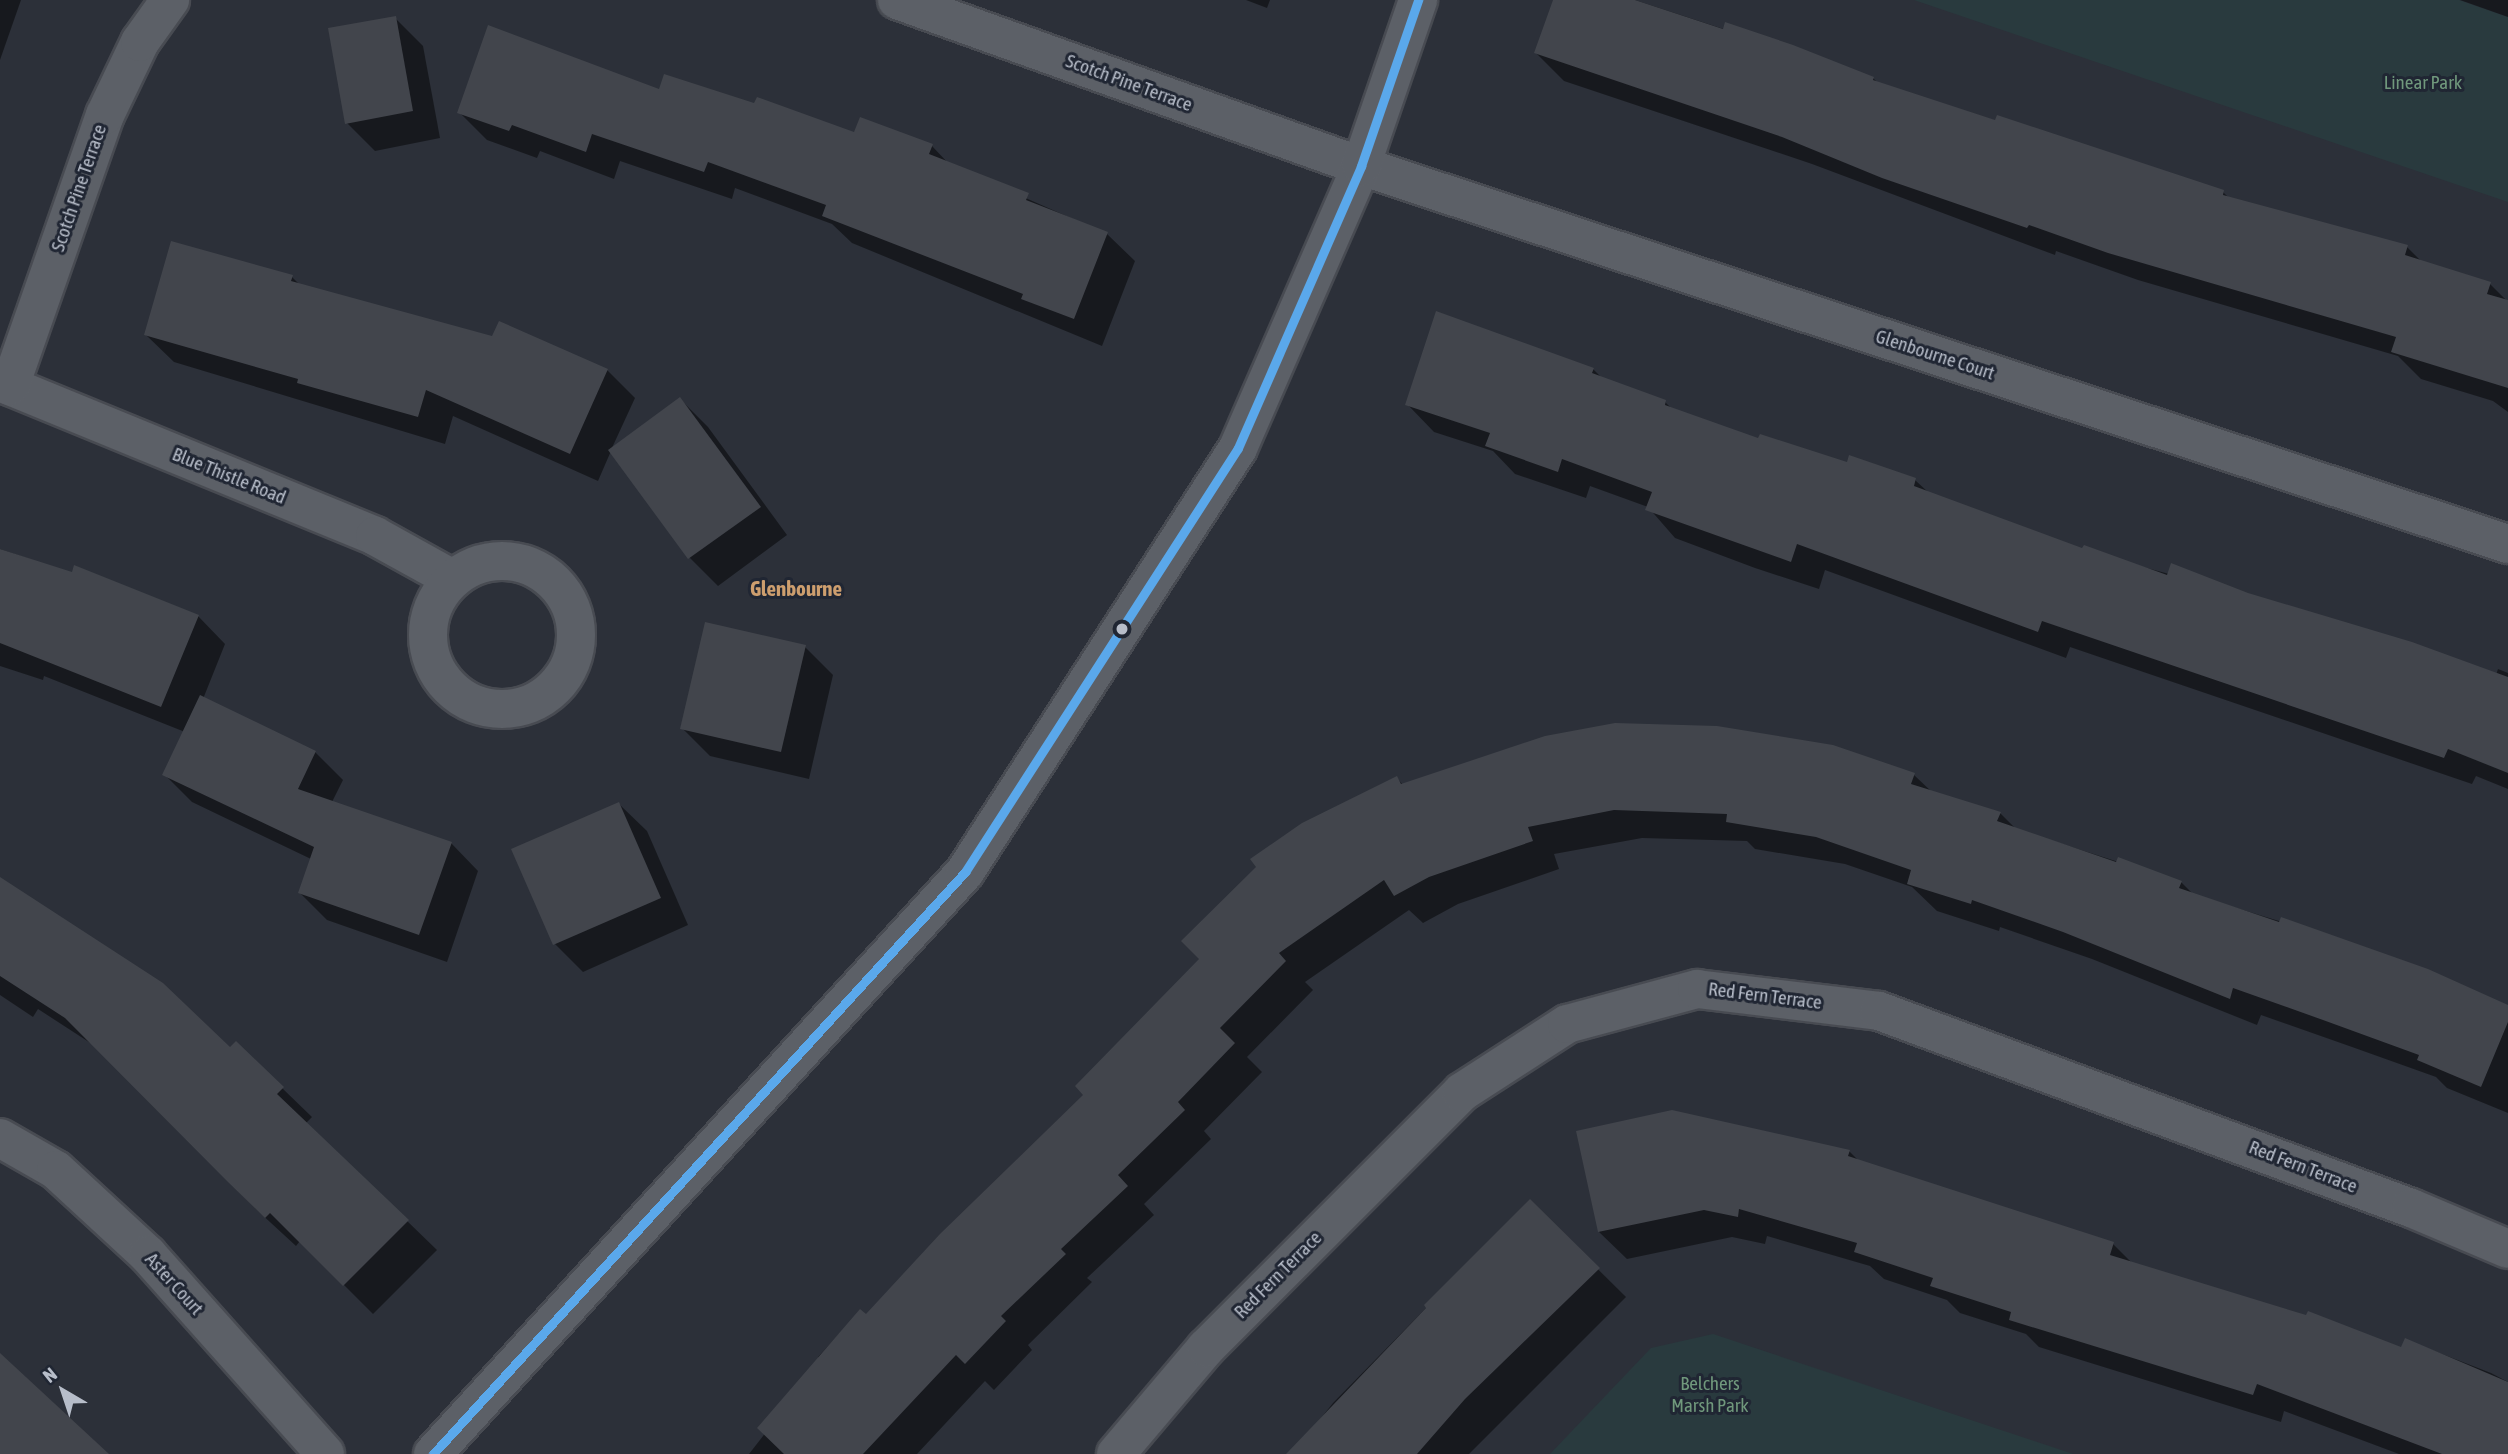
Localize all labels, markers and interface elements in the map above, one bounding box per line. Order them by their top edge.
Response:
street label: Scotch Pine Terrace [1063,50,1195,116]
park label: Linear Park [2384,72,2462,94]
street label: Scotch Pine Terrace [47,121,111,255]
street label: Glenbourne Court [1873,325,1997,385]
street label: Blue Thistle Road [169,443,289,509]
district label: Glenbourne [750,575,842,601]
unlabelled marker [1115,622,1129,636]
street label: Red Fern Terrace [1707,978,1823,1014]
street label: Red Fern Terrace [2246,1136,2360,1198]
street label: Red Fern Terrace [1230,1227,1326,1323]
street label: Aster Court [140,1248,208,1320]
north arrow [28,1356,98,1426]
text: N [39,1363,61,1387]
park label: Belchers Marsh Park [1671,1373,1749,1417]

